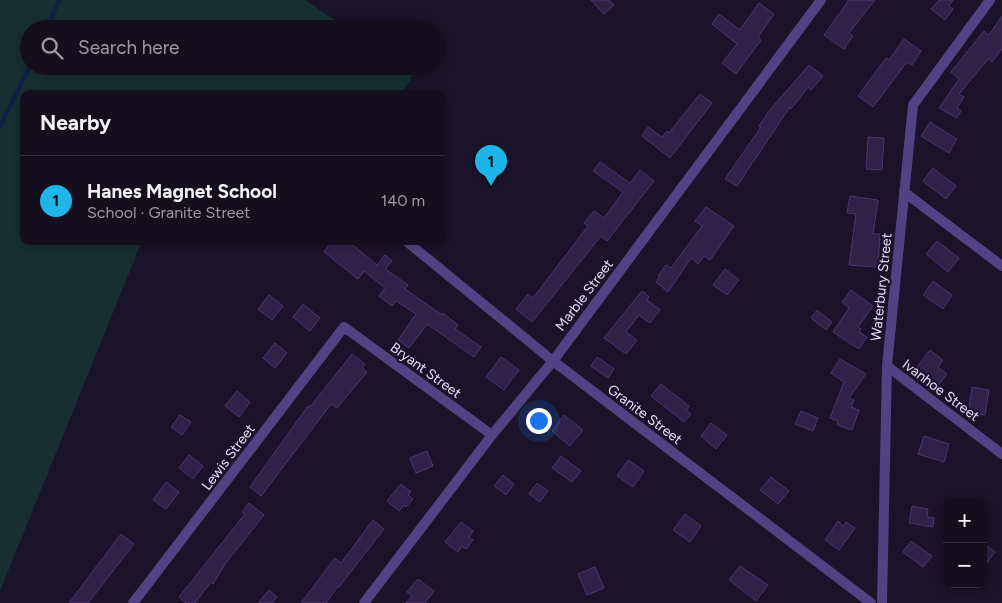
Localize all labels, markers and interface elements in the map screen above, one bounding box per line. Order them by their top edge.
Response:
search box [20,20,445,75]
icon: search [38,34,66,62]
text: Search here [78,36,180,59]
text: Nearby [40,110,111,135]
pin: 1 [475,145,507,186]
text: Hanes Magnet School [87,180,277,203]
text: 1 [53,191,59,210]
text: 140 m [381,191,425,210]
text: School · Granite Street [87,203,250,222]
street label: Waterbury Street [867,232,896,342]
street label: Marble Street [552,256,617,334]
street label: Bryant Street [387,339,464,402]
street label: Ivanhoe Street [899,356,983,425]
street label: Granite Street [604,381,685,448]
your location [526,408,552,434]
street label: Lewis Street [198,421,259,494]
map controls [942,498,987,588]
button: + [942,498,987,543]
button: − [942,543,987,588]

